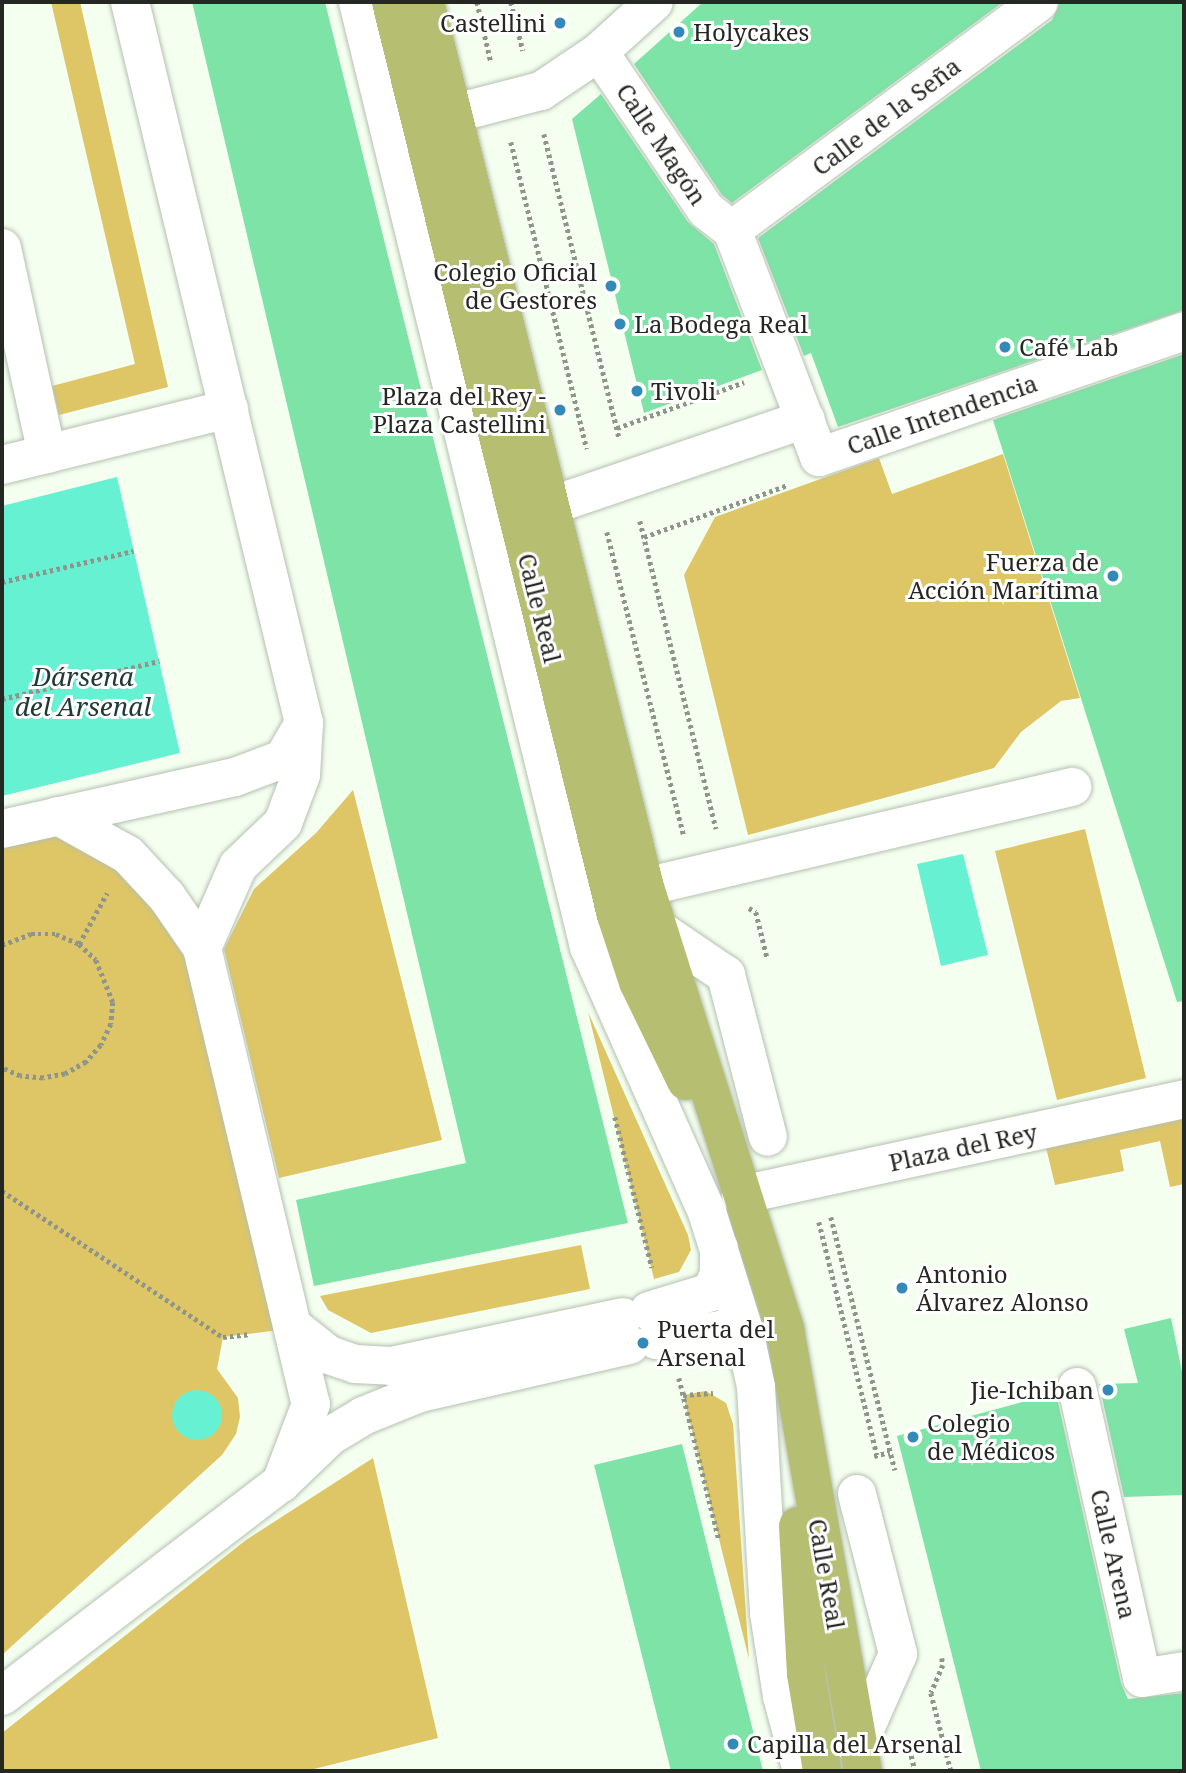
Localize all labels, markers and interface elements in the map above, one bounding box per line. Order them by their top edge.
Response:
place label: Castellini [440,9,546,37]
marker: Castellini [552,15,568,31]
place label: Holycakes [693,18,809,46]
marker: Holycakes [671,24,687,40]
street label: Calle de la Seña [806,51,966,181]
street label: Calle Magón [611,78,713,210]
place label: Colegio Oficial de Gestores [433,258,597,314]
marker: Colegio Oficial de Gestores [603,278,619,294]
place label: La Bodega Real [634,310,808,338]
marker: La Bodega Real [612,316,628,332]
place label: Café Lab [1019,333,1118,361]
marker: Café Lab [997,339,1013,355]
street label: Calle Intendencia [843,368,1041,460]
place label: Tivoli [651,377,716,405]
place label: Plaza del Rey - Plaza Castellini [372,382,546,438]
marker: Tivoli [629,383,645,399]
marker: Plaza del Rey - Plaza Castellini [552,402,568,418]
place label: Fuerza de Acción Marítima [908,548,1099,604]
street label: Calle Real [513,550,567,666]
marker: Fuerza de Acción Marítima [1105,568,1121,584]
water label: Dársena del Arsenal [15,661,151,722]
street label: Plaza del Rey [886,1117,1040,1177]
place label: Antonio Álvarez Alonso [916,1260,1089,1316]
marker: Antonio Álvarez Alonso [894,1280,910,1296]
place label: Puerta del Arsenal [657,1315,774,1371]
marker: Puerta del Arsenal [635,1335,651,1351]
place label: Jie-Ichiban [970,1376,1094,1404]
marker: Jie-Ichiban [1100,1382,1116,1398]
place label: Colegio de Médicos [927,1409,1055,1465]
marker: Colegio de Médicos [905,1429,921,1445]
street label: Calle Arena [1085,1486,1143,1622]
street label: Calle Real [803,1516,851,1632]
place label: Capilla del Arsenal [747,1730,962,1758]
marker: Capilla del Arsenal [725,1736,741,1752]

